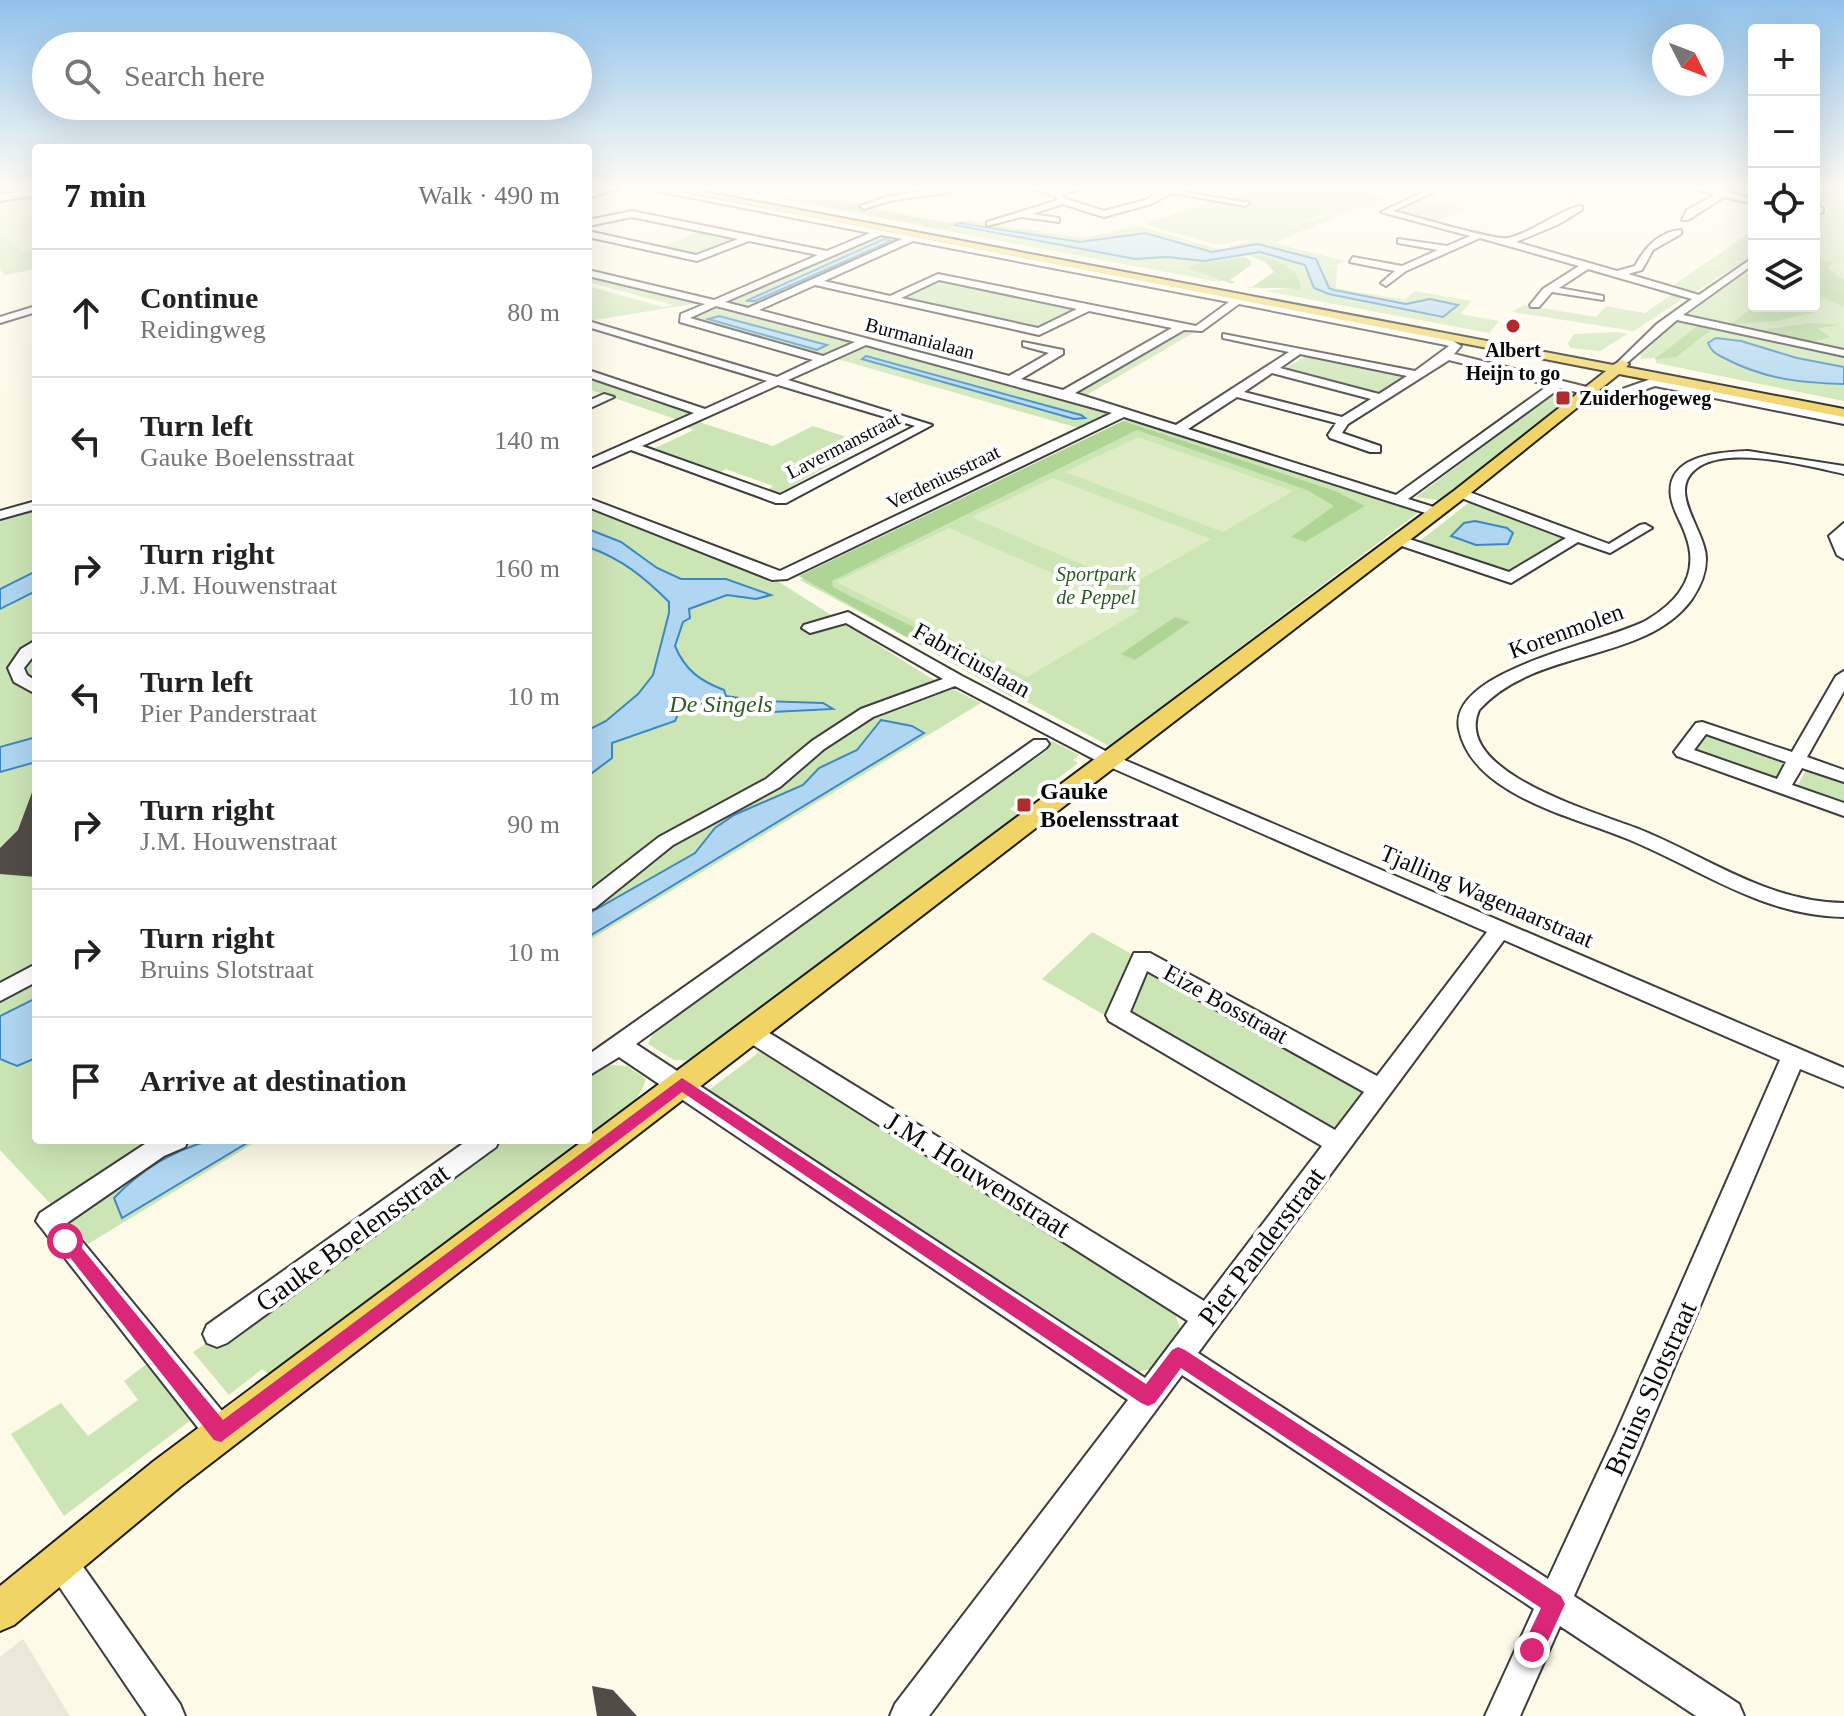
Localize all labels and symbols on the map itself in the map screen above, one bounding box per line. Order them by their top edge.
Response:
north arrow [1652,24,1724,96]
street label: Burmanialaan [863,313,977,363]
marker: Albert Heijn to go [1504,317,1522,335]
place label: Albert Heijn to go [1466,339,1560,385]
place label: Zuiderhogeweg [1579,387,1711,410]
marker: Zuiderhogeweg [1554,389,1572,407]
street label: Lavermanstraat [783,407,904,483]
street label: Verdeniusstraat [883,440,1004,514]
park label: Sportpark de Peppel [1056,563,1137,609]
street label: Korenmolen [1505,598,1627,664]
street label: Fabriciuslaan [909,617,1035,703]
park label: De Singels [668,691,773,717]
place label: Gauke Boelensstraat [1040,778,1179,832]
marker: Gauke Boelensstraat [1015,796,1033,814]
street label: Tjalling Wagenaarstraat [1377,839,1598,953]
street label: Eize Bosstraat [1159,959,1293,1049]
street label: J.M. Houwenstraat [880,1105,1076,1244]
street label: Gauke Boelensstraat [250,1157,455,1318]
street label: Pier Panderstraat [1192,1161,1331,1332]
route start [47,1223,83,1259]
street label: Bruins Slotstraat [1598,1296,1703,1480]
route end [1514,1632,1550,1668]

